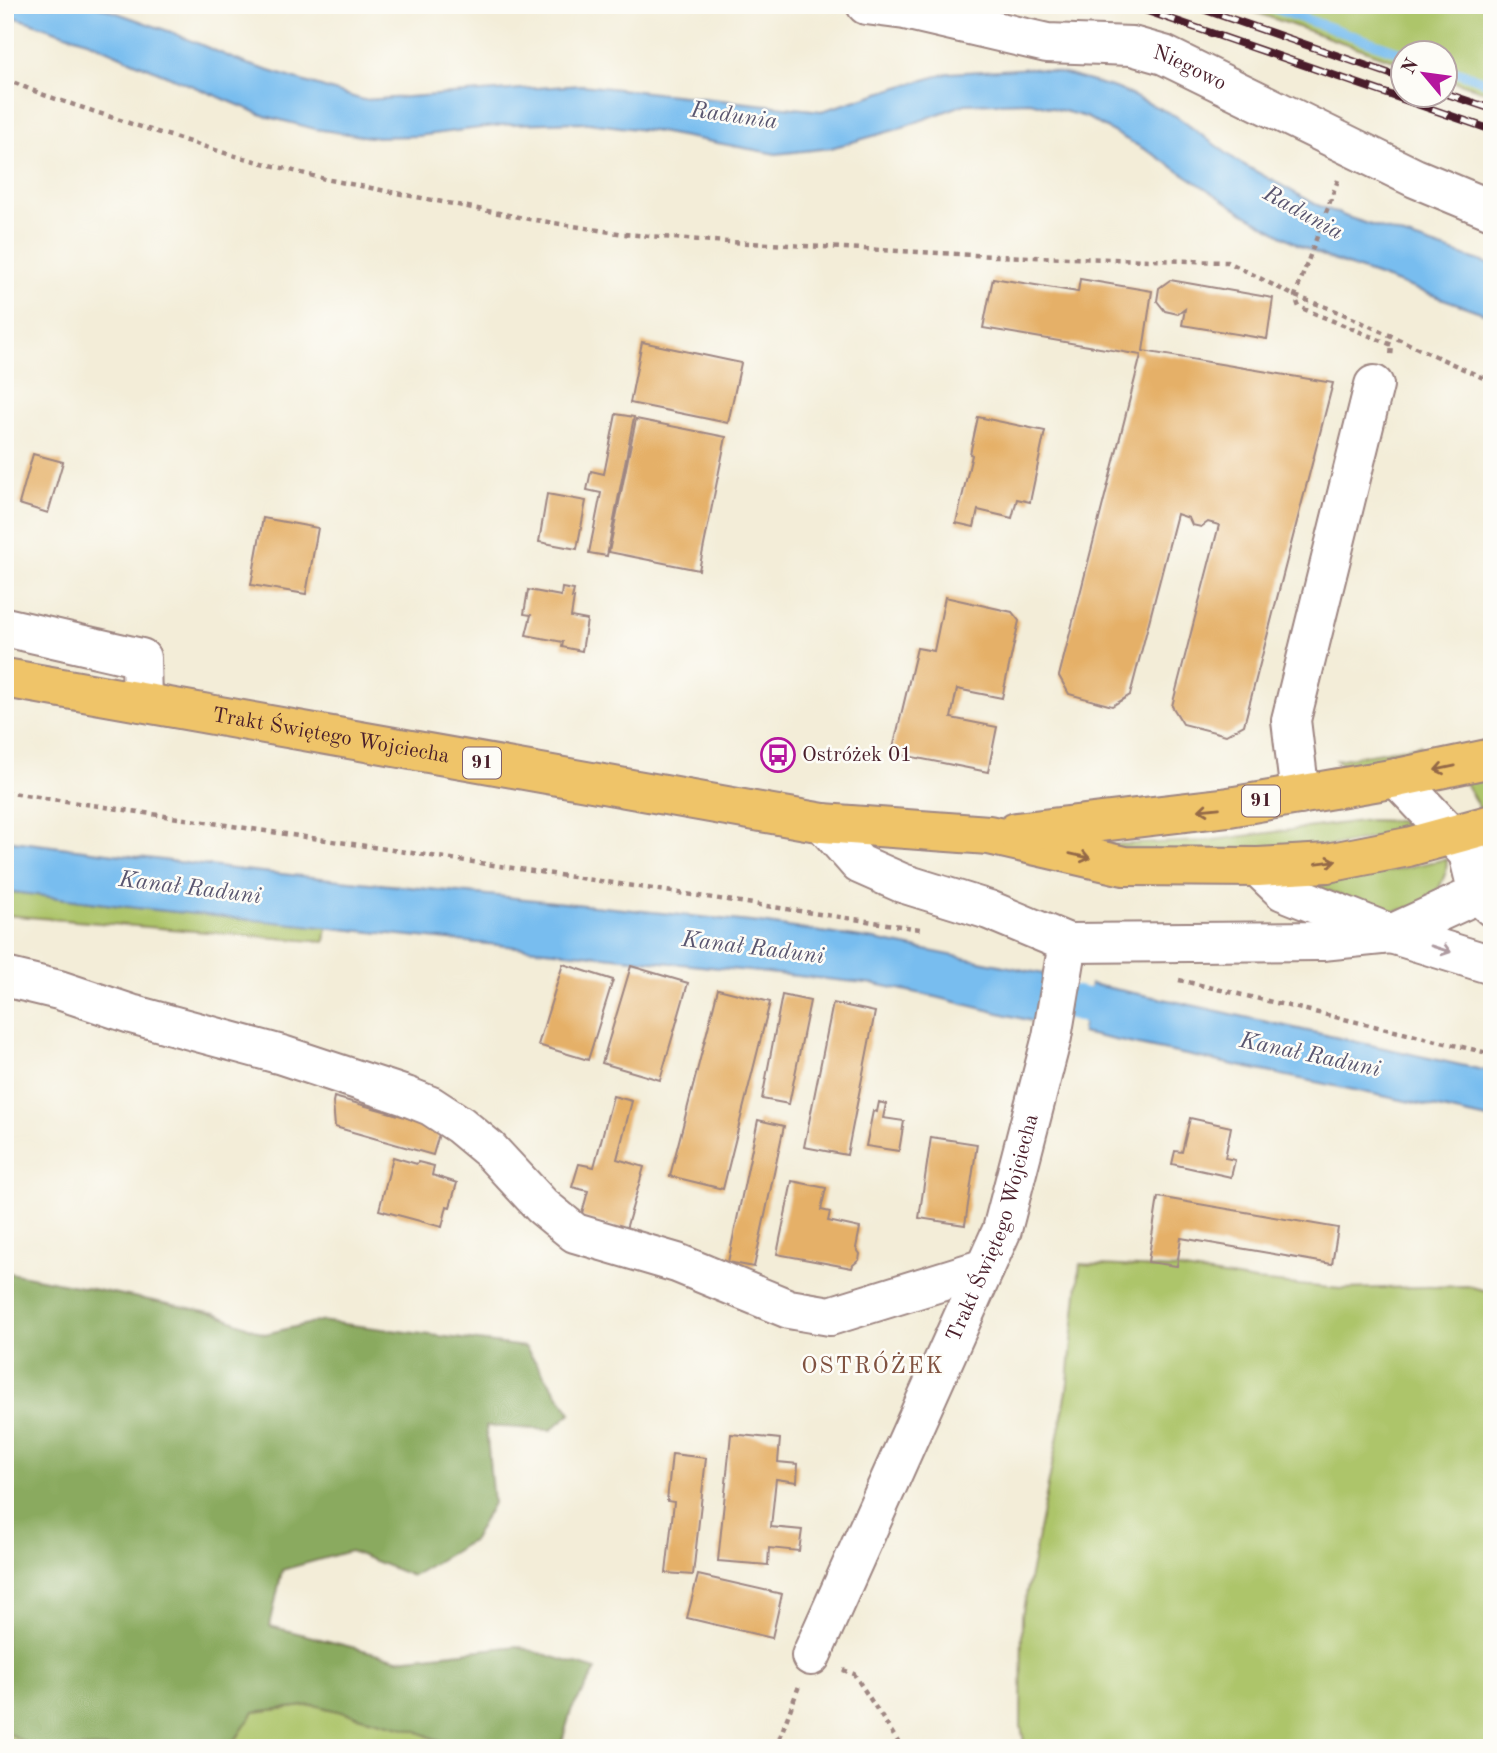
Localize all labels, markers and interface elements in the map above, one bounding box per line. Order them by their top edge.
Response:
north arrow [1388,38,1458,108]
street label: Niegowo [1151,42,1230,94]
text: N [1399,56,1423,78]
water label: Radunia [688,98,779,133]
water label: Radunia [1258,181,1347,244]
street label: Trakt Świętego Wojciecha [211,704,451,767]
bus stop icon: Ostróżek 01 [759,736,797,774]
place label: Ostróżek 01 [802,745,912,766]
road number: 91 [463,748,501,778]
one-way arrow [1434,761,1457,775]
road number: 91 [1242,786,1280,816]
one-way arrow [1198,803,1221,816]
one-way arrow [1068,849,1091,863]
one-way arrow [1314,856,1337,869]
water label: Kanał Raduni [116,868,263,908]
water label: Kanał Raduni [679,928,826,968]
one-way arrow [1430,944,1452,957]
water label: Kanał Raduni [1237,1029,1383,1081]
street label: Trakt Świętego Wojciecha [943,1112,1042,1345]
district label: OSTRÓŻEK [801,1350,945,1378]

